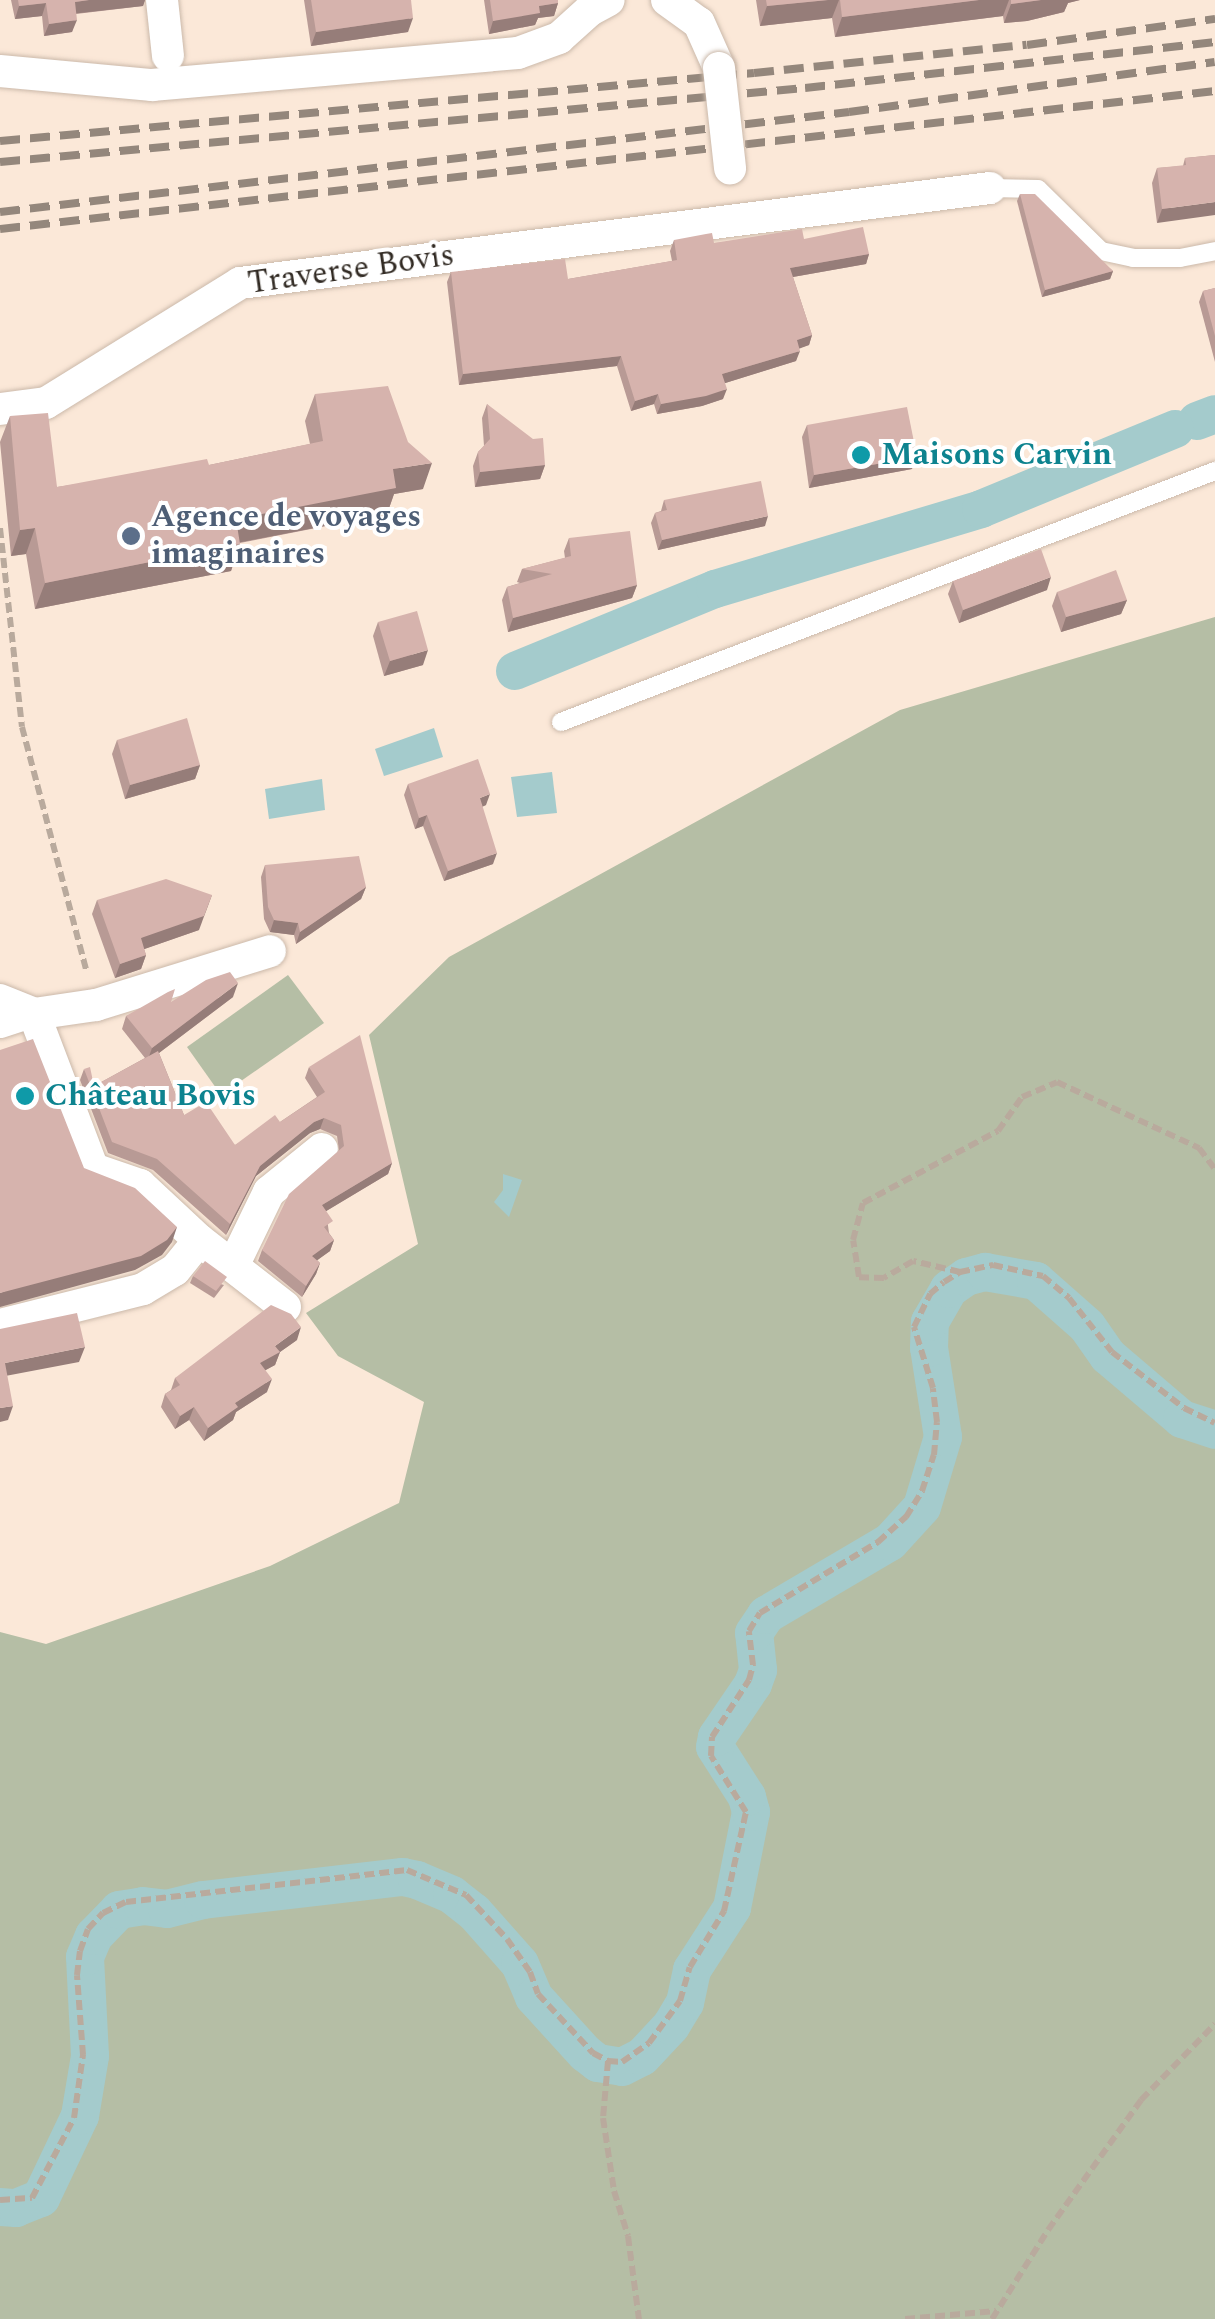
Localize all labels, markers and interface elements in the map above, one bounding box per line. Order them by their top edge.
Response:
street label: Traverse Bovis [245,237,457,303]
place label: Maisons Carvin [881,436,1112,474]
marker: Maisons Carvin [850,444,872,466]
place label: Agence de voyages imaginaires [151,499,421,574]
marker: Agence de voyages imaginaires [120,525,142,547]
place label: Château Bovis [45,1077,256,1115]
marker: Château Bovis [14,1085,36,1107]

